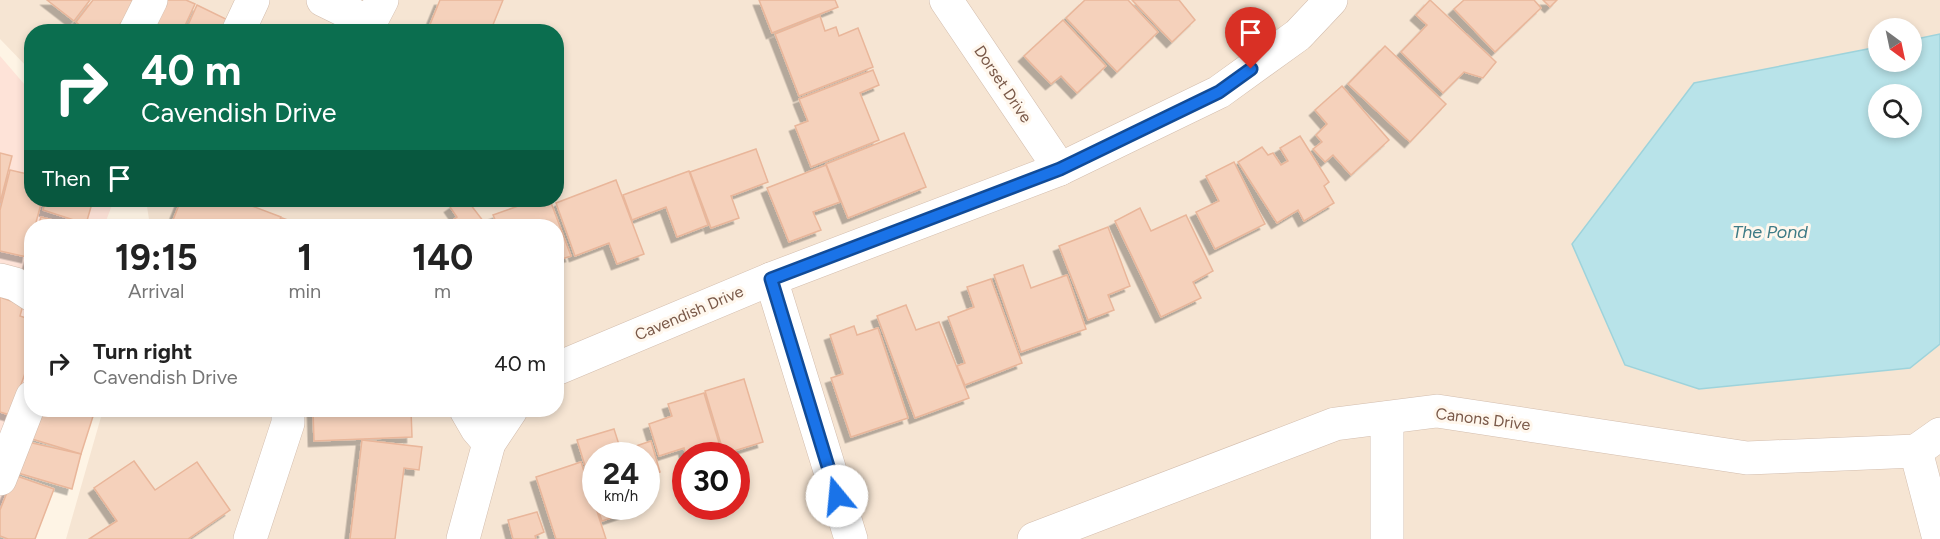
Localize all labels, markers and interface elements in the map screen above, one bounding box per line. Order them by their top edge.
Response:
pin [1225,7,1276,69]
icon: arrive [1234,16,1267,49]
north arrow [1868,18,1922,72]
map controls [1868,18,1922,138]
street label: Dorset Drive [970,42,1036,126]
text: 40 m [141,45,241,96]
icon: right [42,48,120,126]
button: search [1868,84,1922,138]
text: Cavendish Drive [141,96,336,129]
icon: arrive [103,162,136,195]
text: Then [42,165,91,192]
water label: The Pond [1732,221,1808,243]
text: 19:15 [115,236,198,279]
text: 1 [297,236,312,279]
text: 140 [412,236,473,279]
text: Arrival [128,279,184,303]
text: min [288,279,321,303]
text: m [434,279,451,303]
street label: Cavendish Drive [632,282,746,344]
text: Turn right [93,338,192,365]
icon: right [42,347,75,380]
text: 40 m [494,350,546,377]
text: Cavendish Drive [93,365,238,389]
street label: Canons Drive [1435,404,1532,434]
speed limit sign: 30 [672,442,750,520]
text: 24 [603,455,639,492]
position arrow [805,464,869,528]
text: km/h [604,487,638,505]

